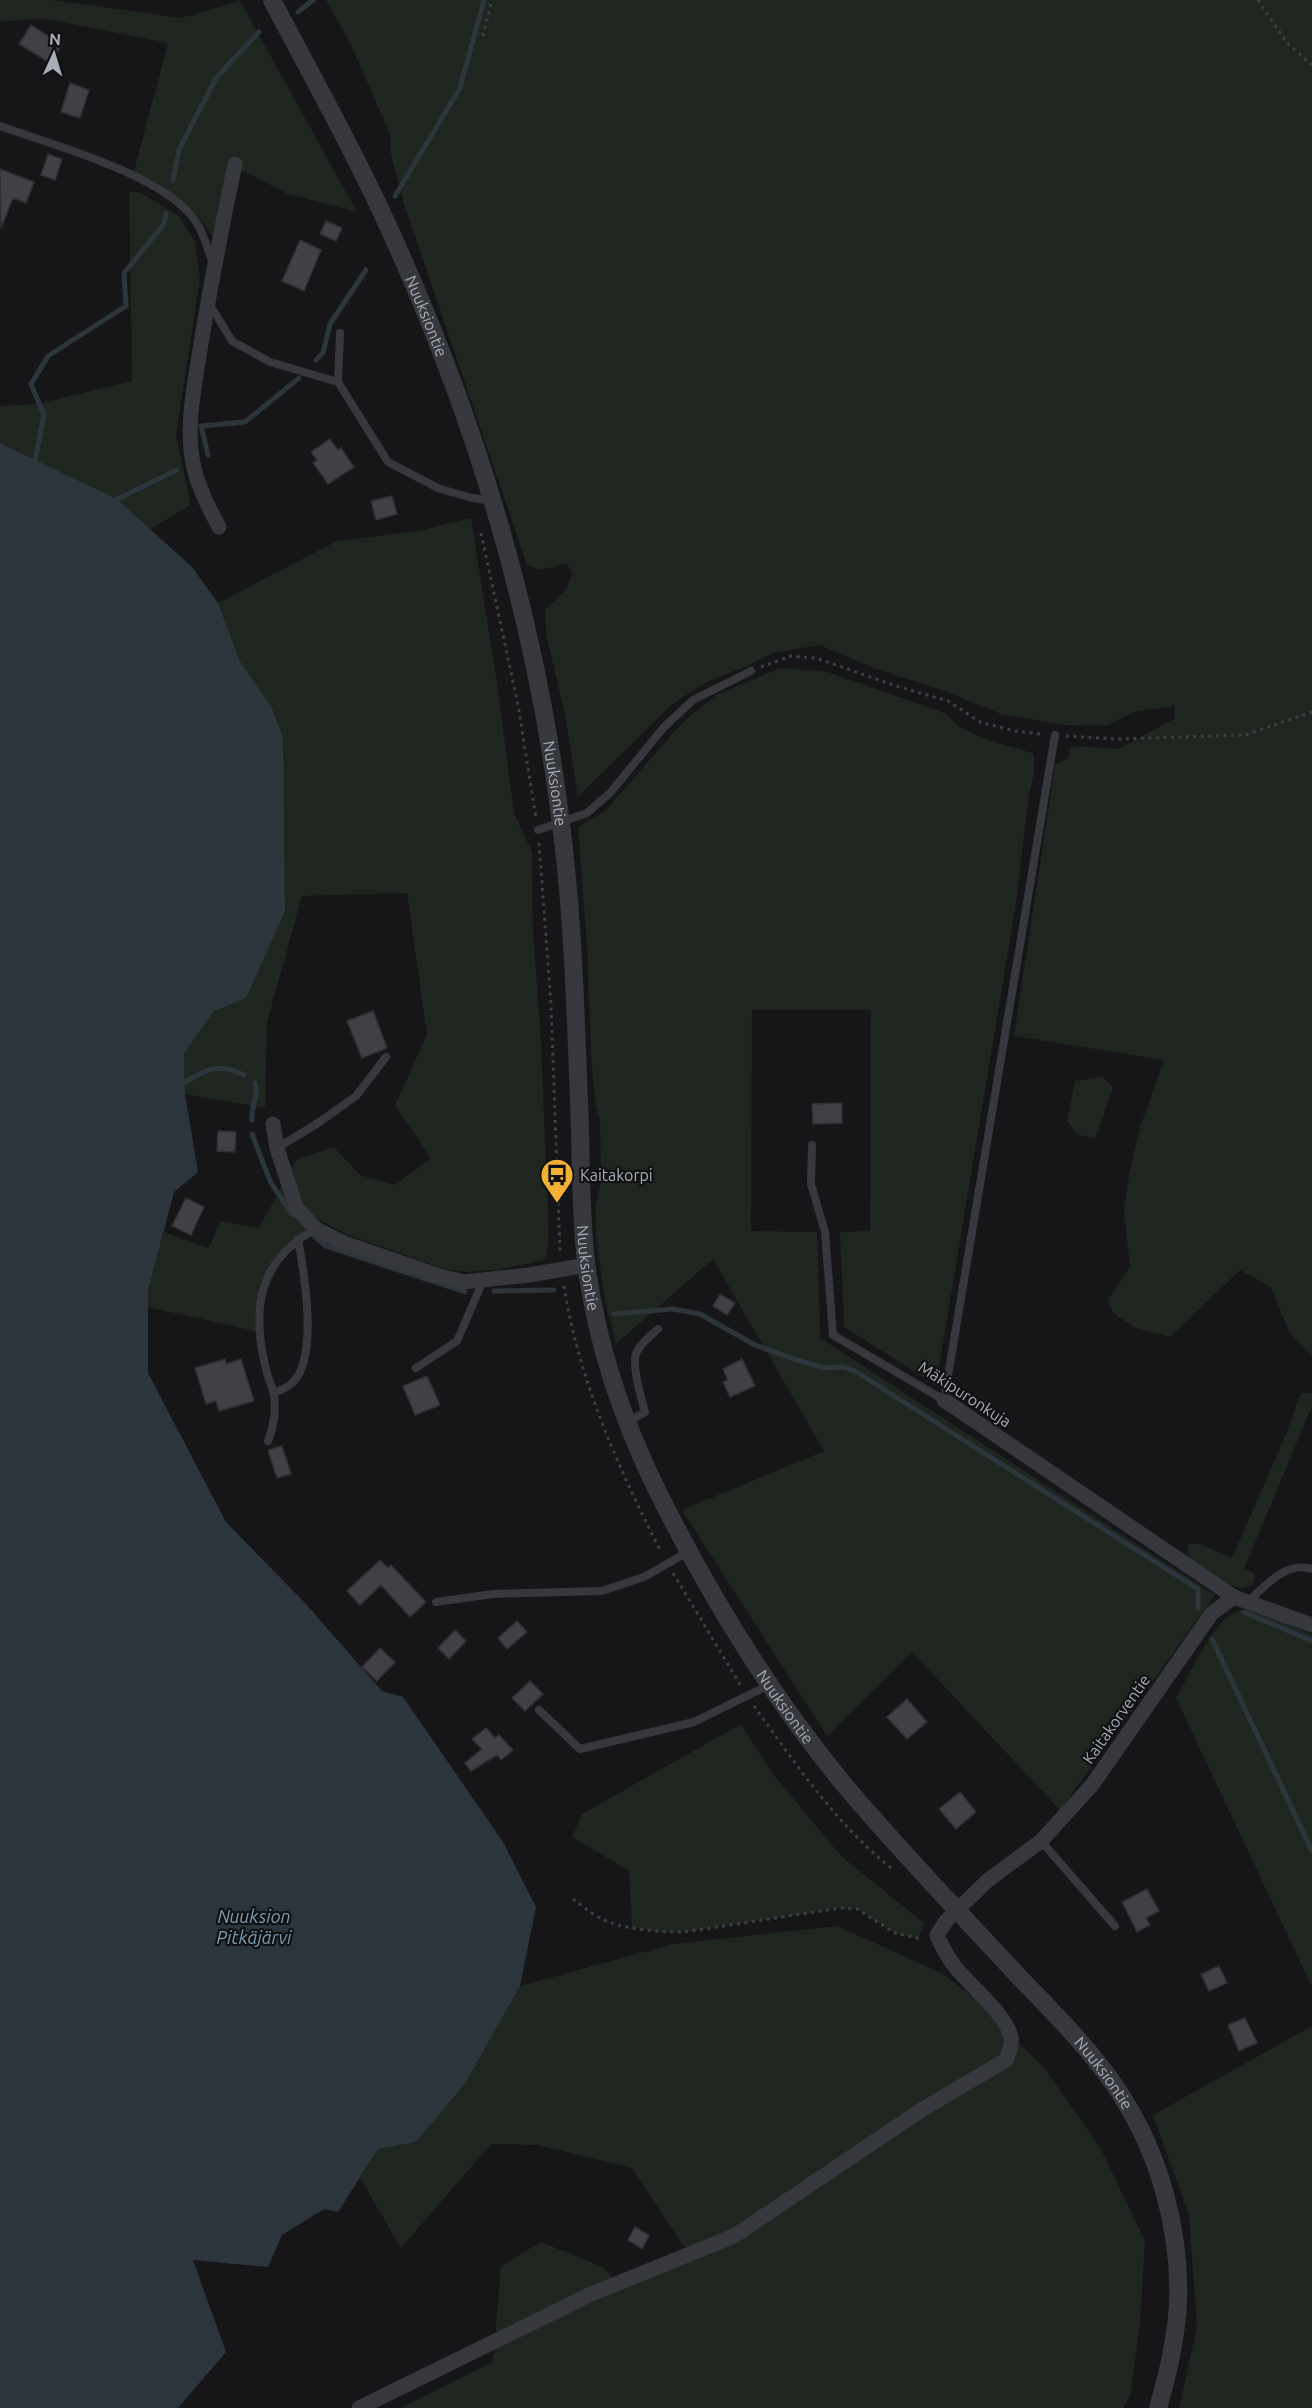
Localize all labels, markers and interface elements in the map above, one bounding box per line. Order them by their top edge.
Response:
north arrow [24,24,84,84]
text: N [48,30,62,48]
street label: Nuuksiontie [402,273,451,359]
street label: Nuuksiontie [540,739,570,827]
bus stop icon: Kaitakorpi [539,1157,575,1204]
place label: Kaitakorpi [580,1166,653,1184]
street label: Nuuksiontie [574,1225,603,1312]
street label: Mäkipuronkuja [915,1357,1015,1431]
street label: Nuuksiontie [753,1666,818,1747]
street label: Kaitakorventie [1079,1671,1153,1767]
water label: Nuuksion Pitkäjärvi [217,1906,292,1947]
street label: Nuuksiontie [1071,2033,1137,2113]

